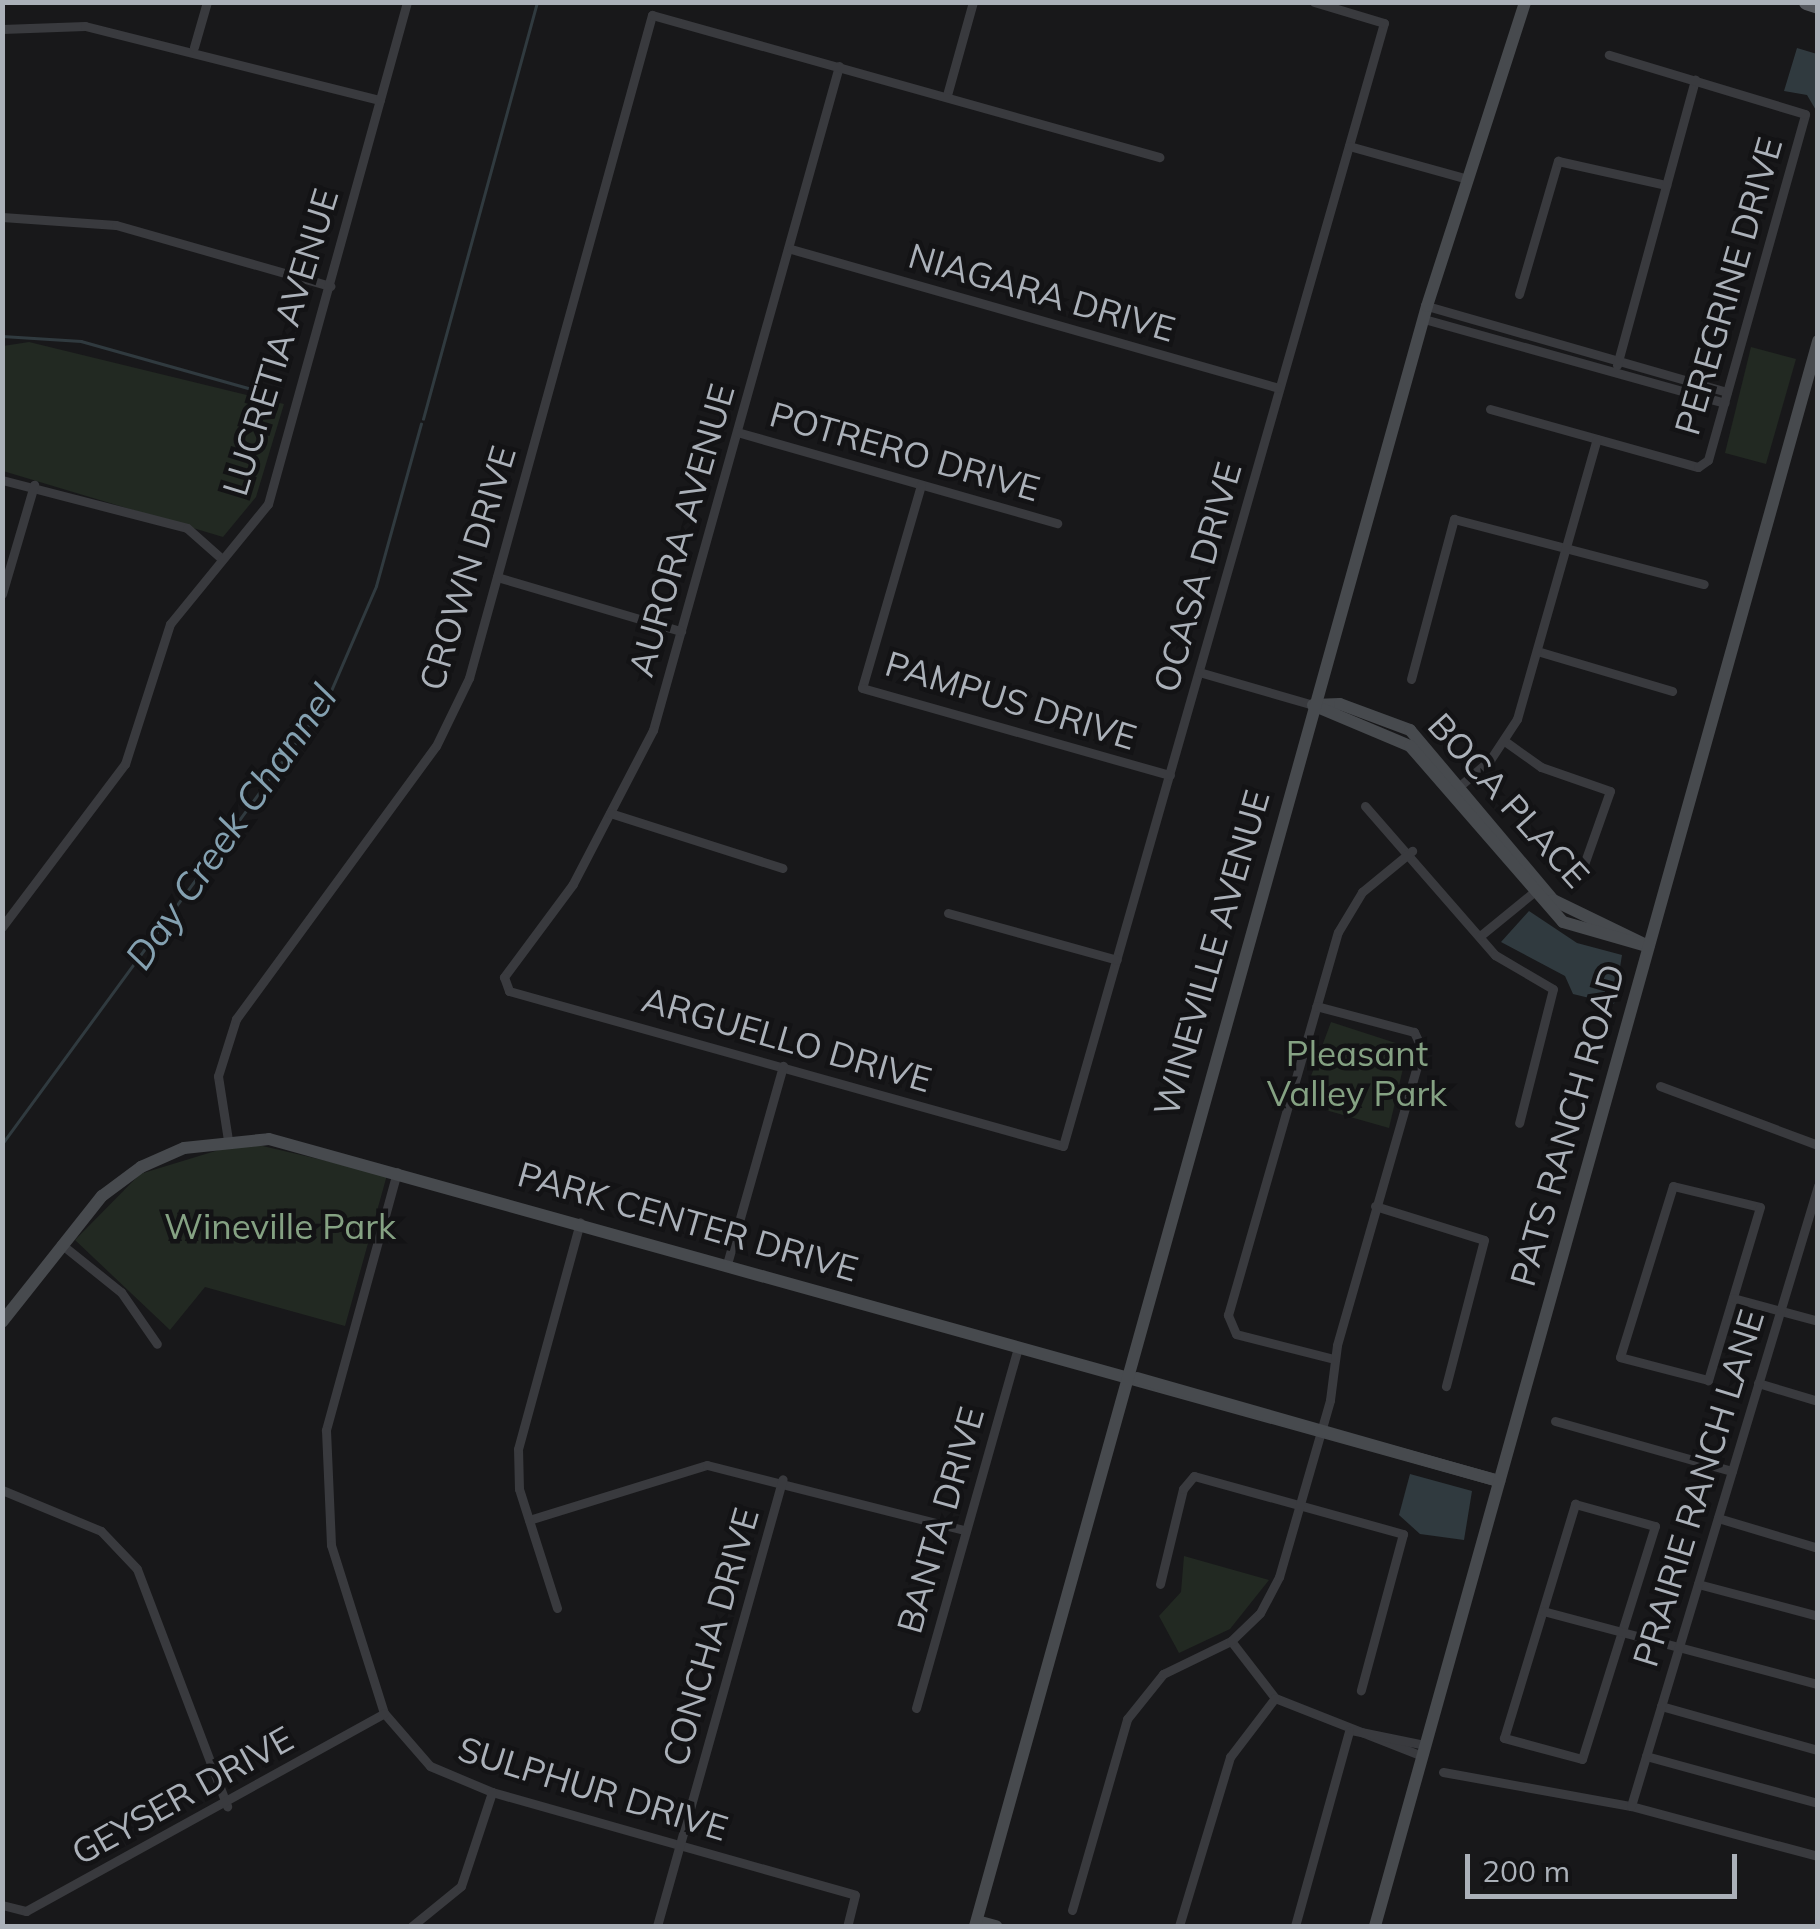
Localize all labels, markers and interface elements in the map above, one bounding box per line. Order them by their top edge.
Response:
street label: PEREGRINE DRIVE [1665,133,1791,439]
street label: LUCRETIA AVENUE [213,184,347,500]
street label: NIAGARA DRIVE [904,234,1180,350]
street label: AURORA AVENUE [619,379,743,681]
street label: POTRERO DRIVE [765,392,1045,510]
street label: CROWN DRIVE [410,441,524,695]
street label: OCASA DRIVE [1144,457,1250,697]
street label: PAMPUS DRIVE [881,642,1141,758]
water label: Day Creek Channel [116,676,346,978]
street label: BOCA PLACE [1420,704,1598,896]
street label: WINEVILLE AVENUE [1144,785,1278,1121]
street label: PATS RANCH ROAD [1501,959,1633,1291]
street label: ARGUELLO DRIVE [638,978,936,1100]
park label: Pleasant Valley Park [1267,1032,1447,1114]
street label: PARK CENTER DRIVE [513,1152,863,1290]
park label: Wineville Park [164,1205,396,1247]
street label: PRAIRIE RANCH LANE [1624,1305,1772,1671]
street label: BANTA DRIVE [888,1402,992,1638]
street label: CONCHA DRIVE [653,1503,767,1771]
street label: GEYSER DRIVE [64,1717,300,1873]
street label: SULPHUR DRIVE [453,1727,733,1849]
scale bar [1470,1834,1742,1896]
text: 200 m [1482,1852,1570,1890]

